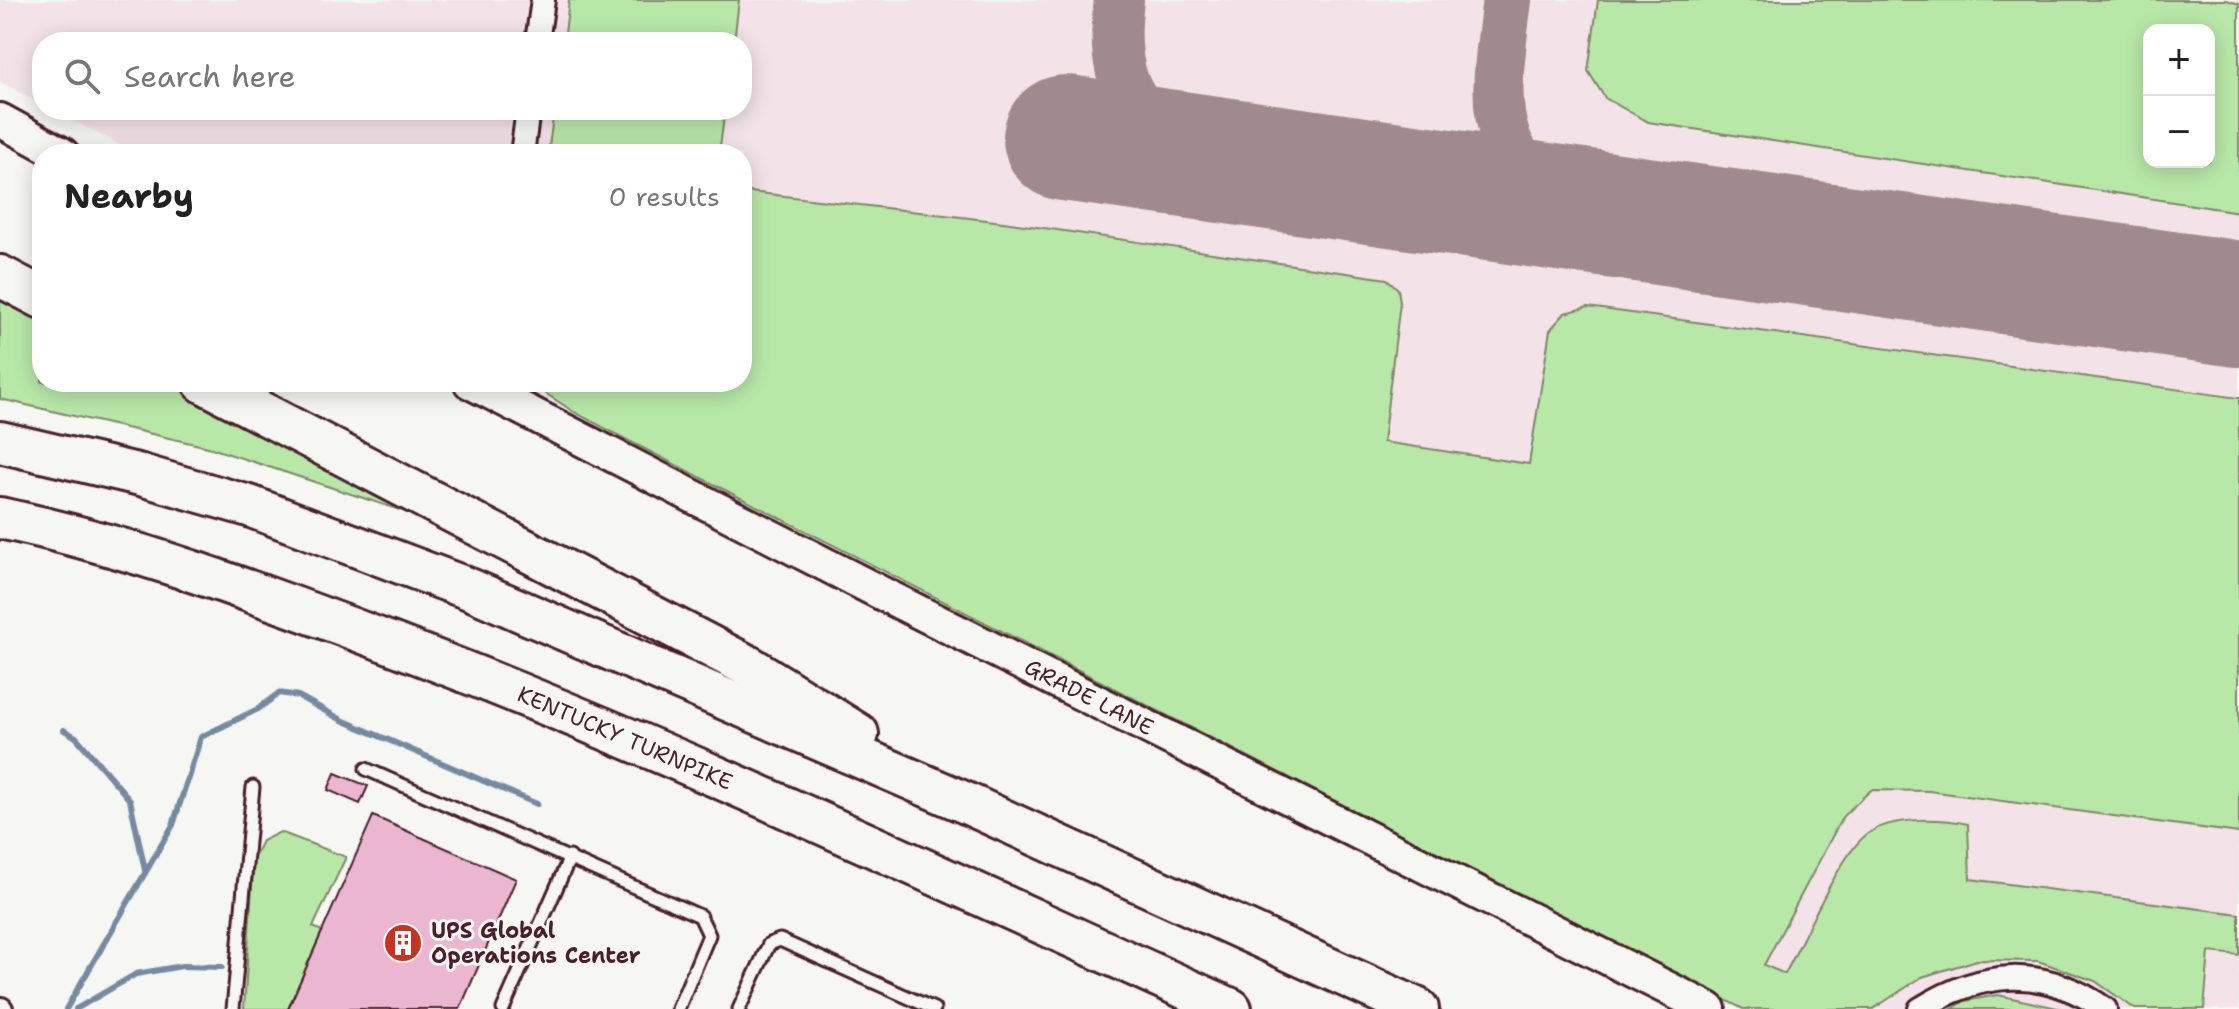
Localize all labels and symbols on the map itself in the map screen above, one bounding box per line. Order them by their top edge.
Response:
street label: GRADE LANE [1020,652,1158,742]
street label: KENTUCKY TURNPIKE [513,680,737,796]
place label: UPS Global Operations Center [431,916,641,970]
building icon: UPS Global Operations Center [382,922,424,964]

